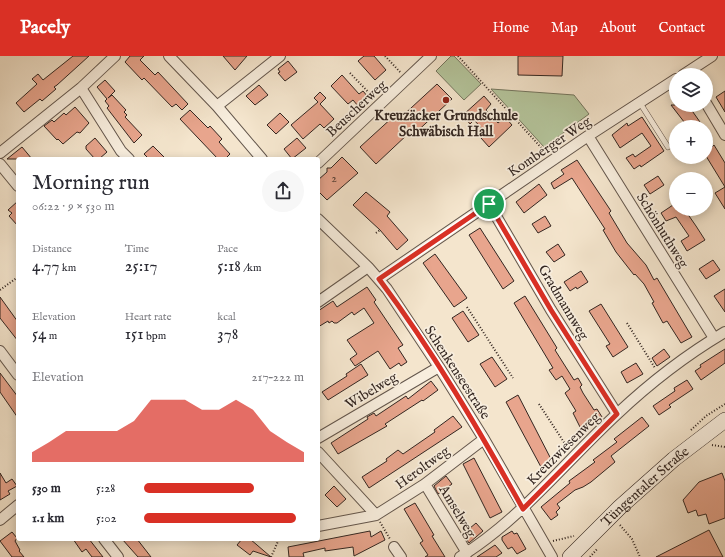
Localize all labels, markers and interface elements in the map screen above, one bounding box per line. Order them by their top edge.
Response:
text: Pacely [20,16,70,40]
text: Home [493,19,529,37]
text: Map [551,19,578,37]
text: About [600,19,636,37]
text: Contact [658,19,705,37]
map controls [669,68,713,216]
button: layers [669,68,713,112]
street label: Beuscherweg [323,76,391,141]
marker: Kreuzäcker Grundschule Schwäbisch Hall [441,95,451,105]
place label: Kreuzäcker Grundschule Schwäbisch Hall [374,107,518,141]
street label: Komberger Weg [505,112,595,181]
button: + [669,120,713,164]
text: Morning run [32,169,150,197]
button: share [262,170,304,212]
house number: 2 [331,171,337,186]
button: − [669,172,713,216]
pin [472,187,506,221]
street label: Schönhuthweg [632,190,693,272]
icon: arrive [478,193,500,215]
text: 06:22 · 9 × 530 m [32,198,114,215]
text: Distance [32,242,72,256]
text: Time [125,242,149,256]
text: Pace [217,242,238,256]
text: 4.77 [32,256,59,277]
text: 25:17 [125,256,158,277]
text: 5:18 [217,256,241,277]
text: km [59,261,76,275]
text: /km [241,261,262,275]
street label: Gradmannweg [534,262,593,344]
text: Elevation [32,310,76,324]
text: Heart rate [125,310,172,324]
text: kcal [217,310,236,324]
street label: Schenkenseestraße [420,322,494,423]
text: 54 [32,324,46,345]
text: 151 [125,324,143,345]
text: 378 [217,324,238,345]
text: m [46,329,57,343]
text: bpm [143,329,166,343]
street label: Wibelweg [342,368,401,413]
text: Elevation [32,369,84,386]
text: 217–222 m [251,369,304,386]
street label: Kreuzwiesenweg [523,408,604,489]
street label: Heroltweg [392,442,454,494]
street label: Tüngentaler Straße [597,442,693,531]
text: 530 m [32,480,61,497]
text: 5:28 [96,480,115,497]
street label: Amselweg [434,481,480,541]
text: 1.1 km [32,510,64,527]
text: 5:02 [96,510,117,527]

